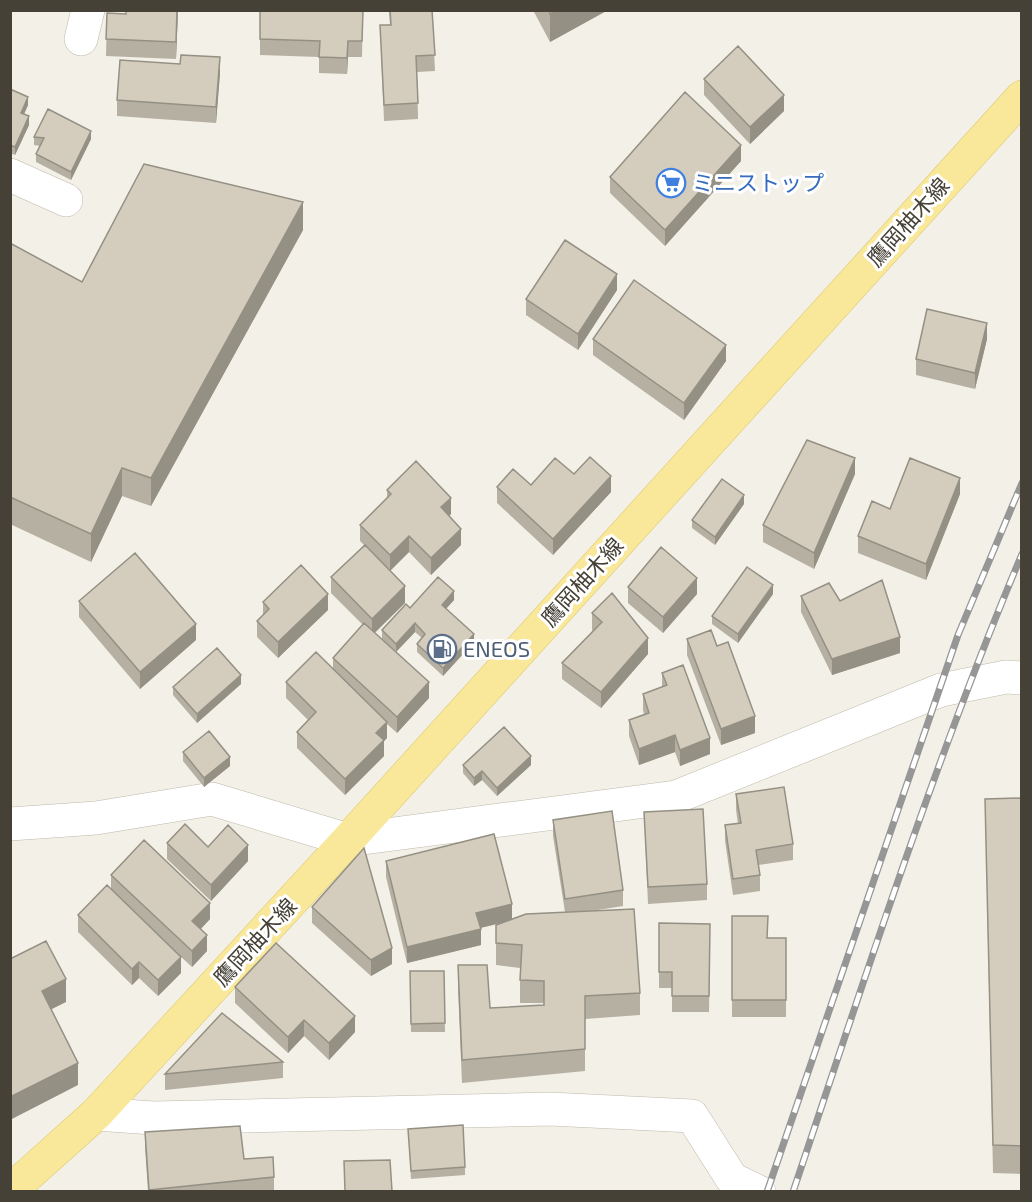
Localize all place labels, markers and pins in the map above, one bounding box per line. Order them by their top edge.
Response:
supermarket icon: ミニストップ [655,167,687,199]
place label: ミニストップ [692,169,824,195]
fuel station icon: ENEOS [426,633,458,665]
place label: ENEOS [463,635,530,661]

